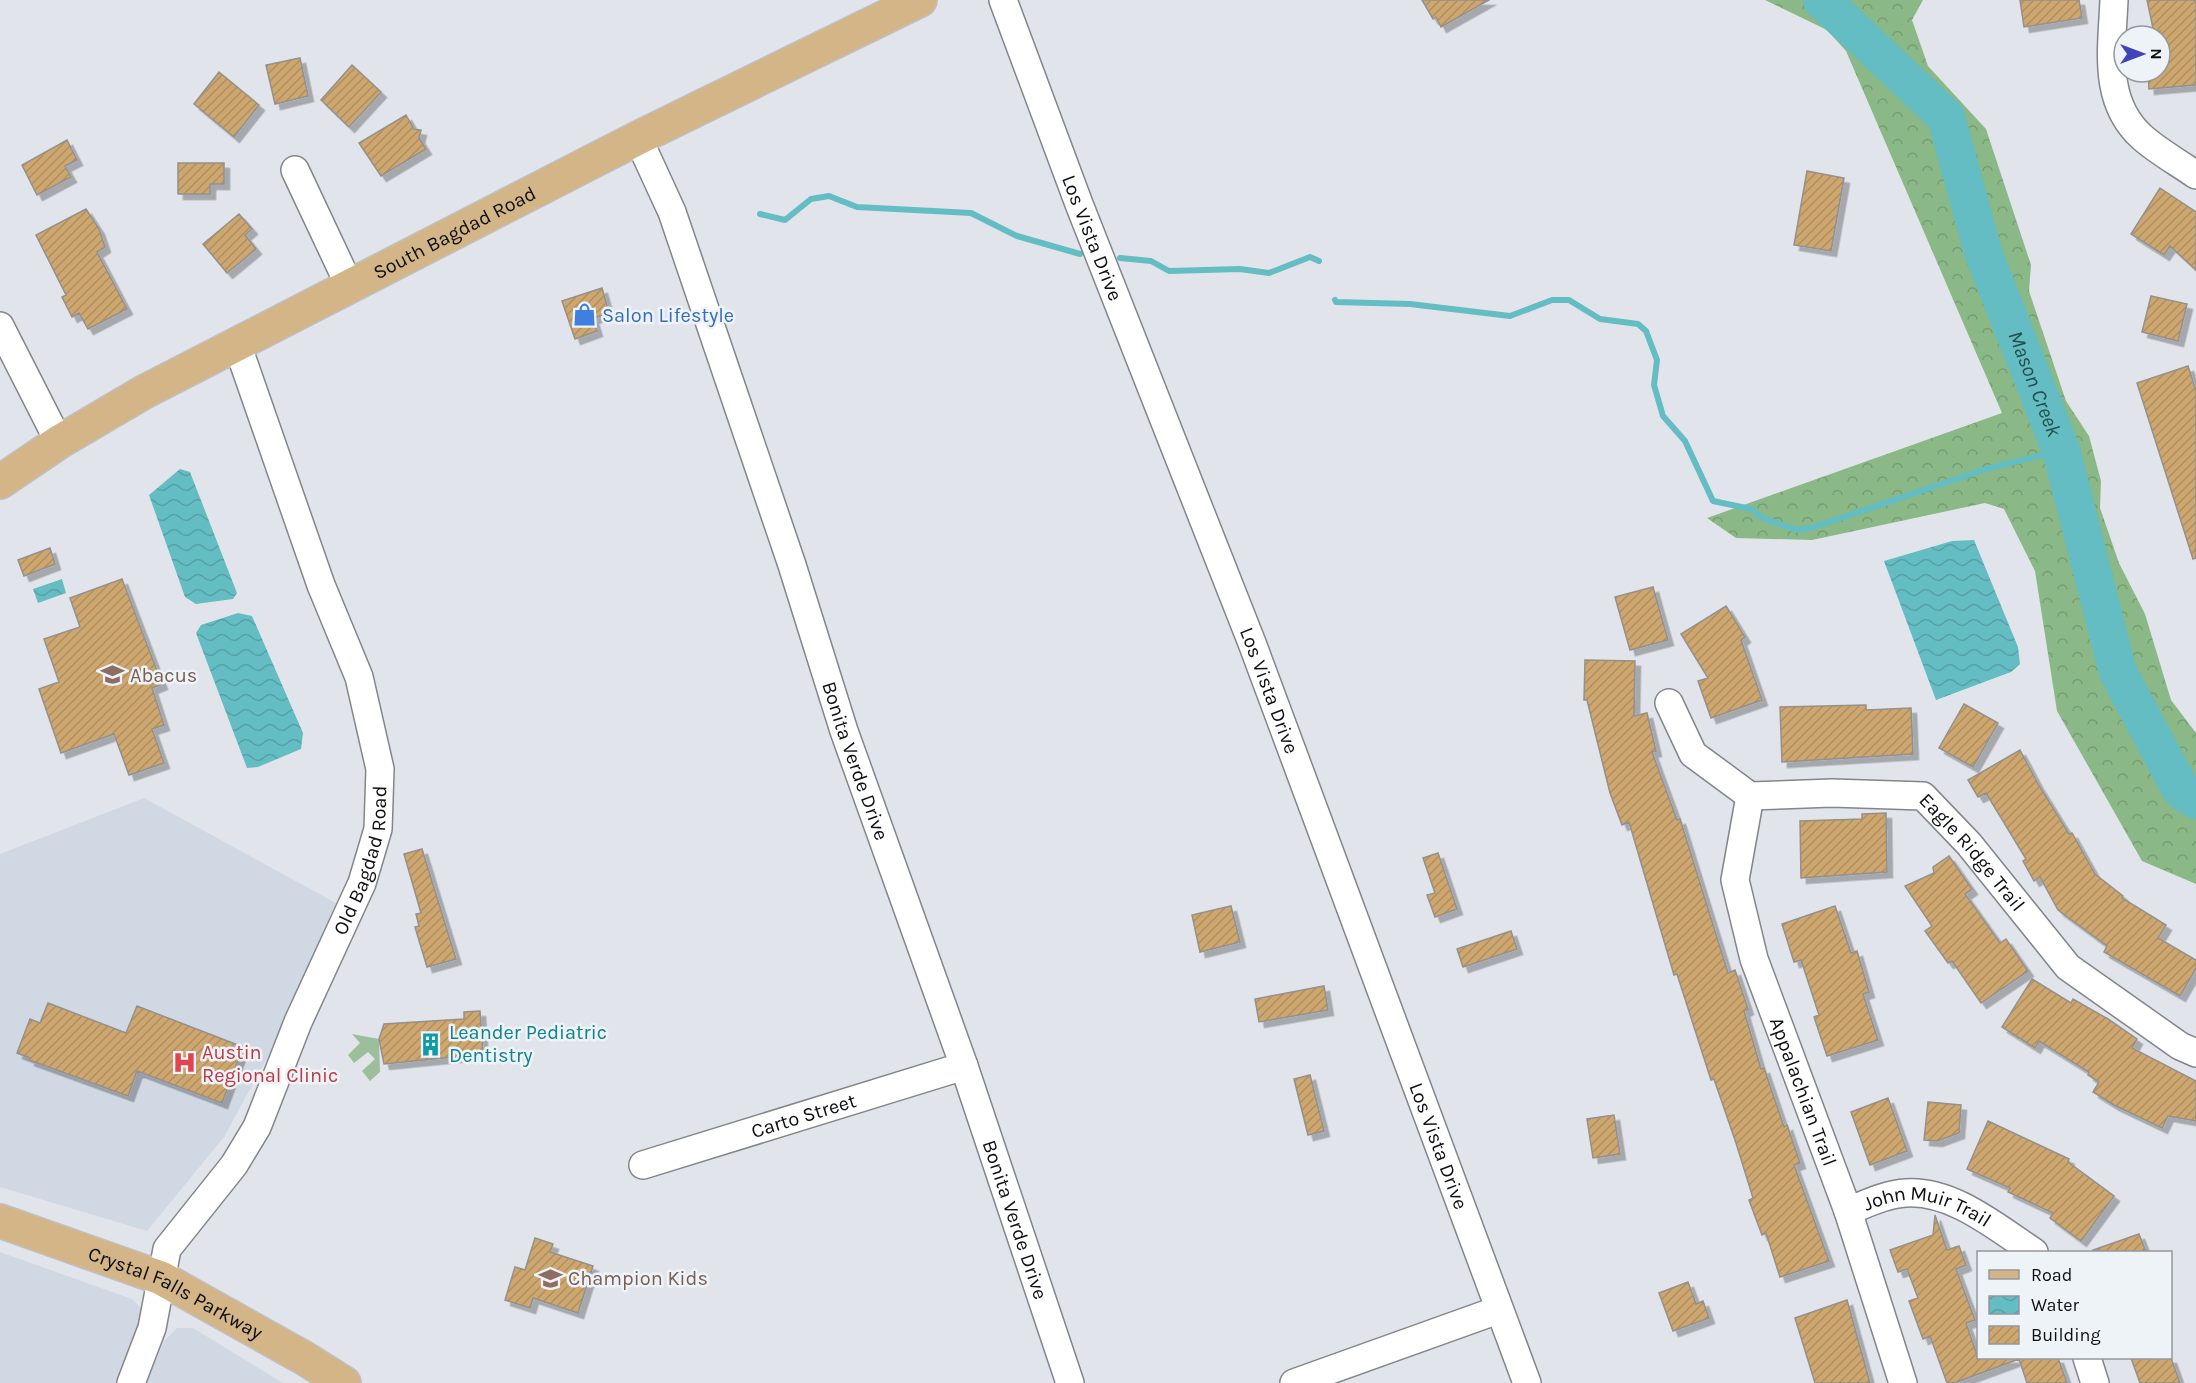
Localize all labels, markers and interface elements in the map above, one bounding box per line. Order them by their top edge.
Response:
north arrow [2112,24,2172,84]
text: N [2147,48,2166,60]
street label: Los Vista Drive [1058,172,1127,304]
street label: South Bagdad Road [369,181,540,284]
shop icon: Salon Lifestyle [571,302,597,328]
place label: Salon Lifestyle [602,304,734,327]
water label: Mason Creek [2003,327,2067,440]
street label: Los Vista Drive [1235,624,1304,757]
school or university icon: Abacus [99,662,125,688]
place label: Abacus [130,664,197,687]
street label: Bonita Verde Drive [818,678,894,843]
street label: Old Bagdad Road [328,785,391,938]
street label: Eagle Ridge Trail [1915,788,2030,916]
street label: Appalachian Trail [1765,1014,1842,1169]
place label: Leander Pediatric Dentistry [449,1021,607,1067]
building icon: Leander Pediatric Dentistry [418,1031,444,1057]
place label: Austin Regional Clinic [202,1041,338,1087]
hospital icon: Austin Regional Clinic [171,1050,197,1076]
street label: Los Vista Drive [1405,1079,1473,1212]
street label: Carto Street [748,1088,859,1142]
street label: Bonita Verde Drive [978,1137,1053,1302]
street label: John Muir Trail [1860,1181,1996,1232]
street label: Crystal Falls Parkway [85,1242,267,1344]
legend [1977,1251,2172,1359]
text: Road [2031,1264,2072,1286]
school or university icon: Champion Kids [537,1265,563,1291]
place label: Champion Kids [568,1267,708,1290]
text: Water [2031,1294,2079,1316]
text: Building [2031,1324,2101,1346]

